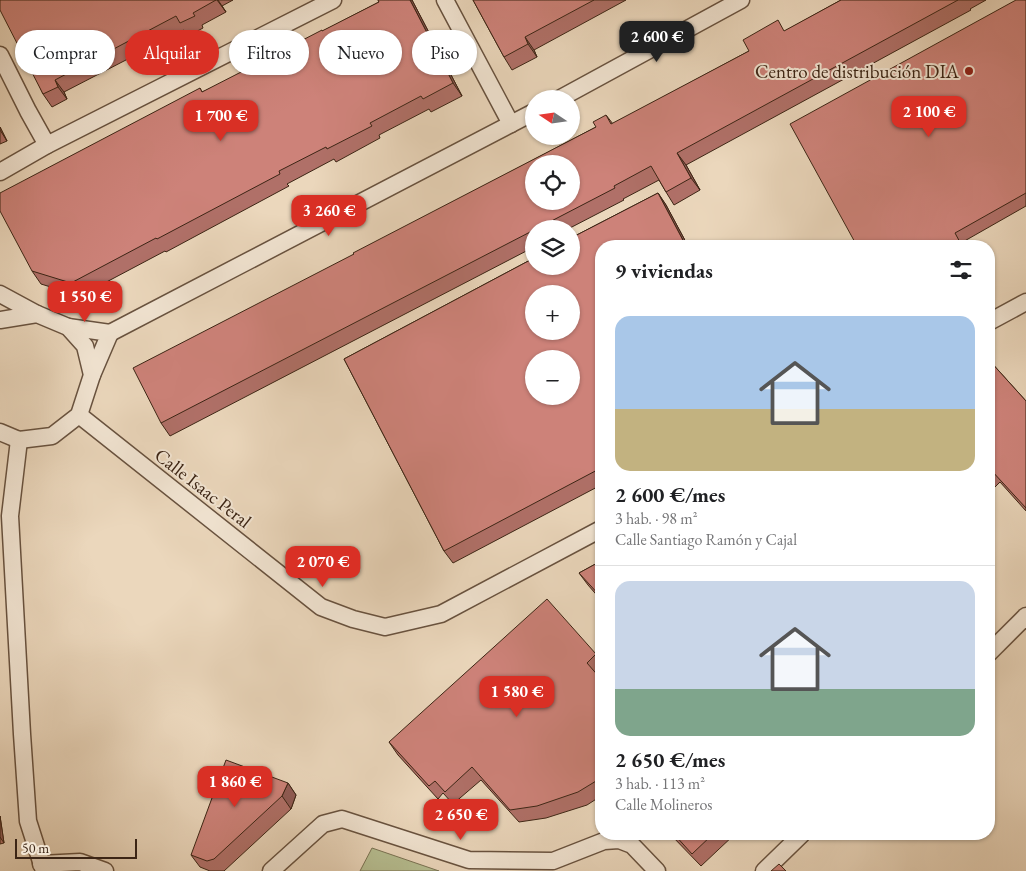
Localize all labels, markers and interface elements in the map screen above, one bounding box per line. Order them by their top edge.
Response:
pin: 2 600 € [611,20,703,63]
text: 2 600 € [630,26,684,47]
chip: Comprar [15,30,115,75]
chip: Alquilar [125,30,219,75]
chip: Filtros [229,30,309,75]
chip: Nuevo [319,30,402,75]
chip: Piso [412,30,477,75]
place label: Centro de distribución DIA [755,59,960,84]
marker: Centro de distribución DIA [963,65,975,77]
north arrow [525,90,580,145]
map controls [525,90,580,405]
pin: 2 100 € [883,96,975,138]
pin: 1 700 € [175,100,267,142]
text: 2 100 € [902,101,956,122]
text: 1 700 € [194,105,248,126]
button: locate [525,155,580,210]
pin: 3 260 € [283,194,375,237]
text: 3 260 € [302,200,356,221]
button: layers [525,220,580,275]
icon: filters [947,256,975,284]
text: 9 viviendas [615,257,713,284]
pin: 1 550 € [39,280,131,323]
button: + [525,285,580,340]
text: 1 550 € [58,286,112,307]
icon: home [750,348,840,438]
button: − [525,350,580,405]
street label: Calle Isaac Peral [150,442,257,534]
text: 2 600 €/mes [615,481,725,508]
text: 3 hab. · 98 m² [615,508,697,529]
text: Calle Santiago Ramón y Cajal [615,529,797,550]
pin: 2 070 € [277,546,369,588]
text: 2 070 € [296,551,350,572]
icon: home [750,614,840,704]
pin: 1 580 € [471,676,563,718]
text: 1 580 € [490,681,544,702]
text: 2 650 €/mes [615,746,725,773]
pin: 1 860 € [189,766,281,808]
text: 1 860 € [208,771,262,792]
text: 3 hab. · 113 m² [615,773,705,794]
text: Calle Molineros [615,794,713,815]
pin: 2 650 € [415,798,507,841]
text: 2 650 € [434,804,488,825]
scale bar [15,836,138,859]
text: 50 m [22,839,49,857]

